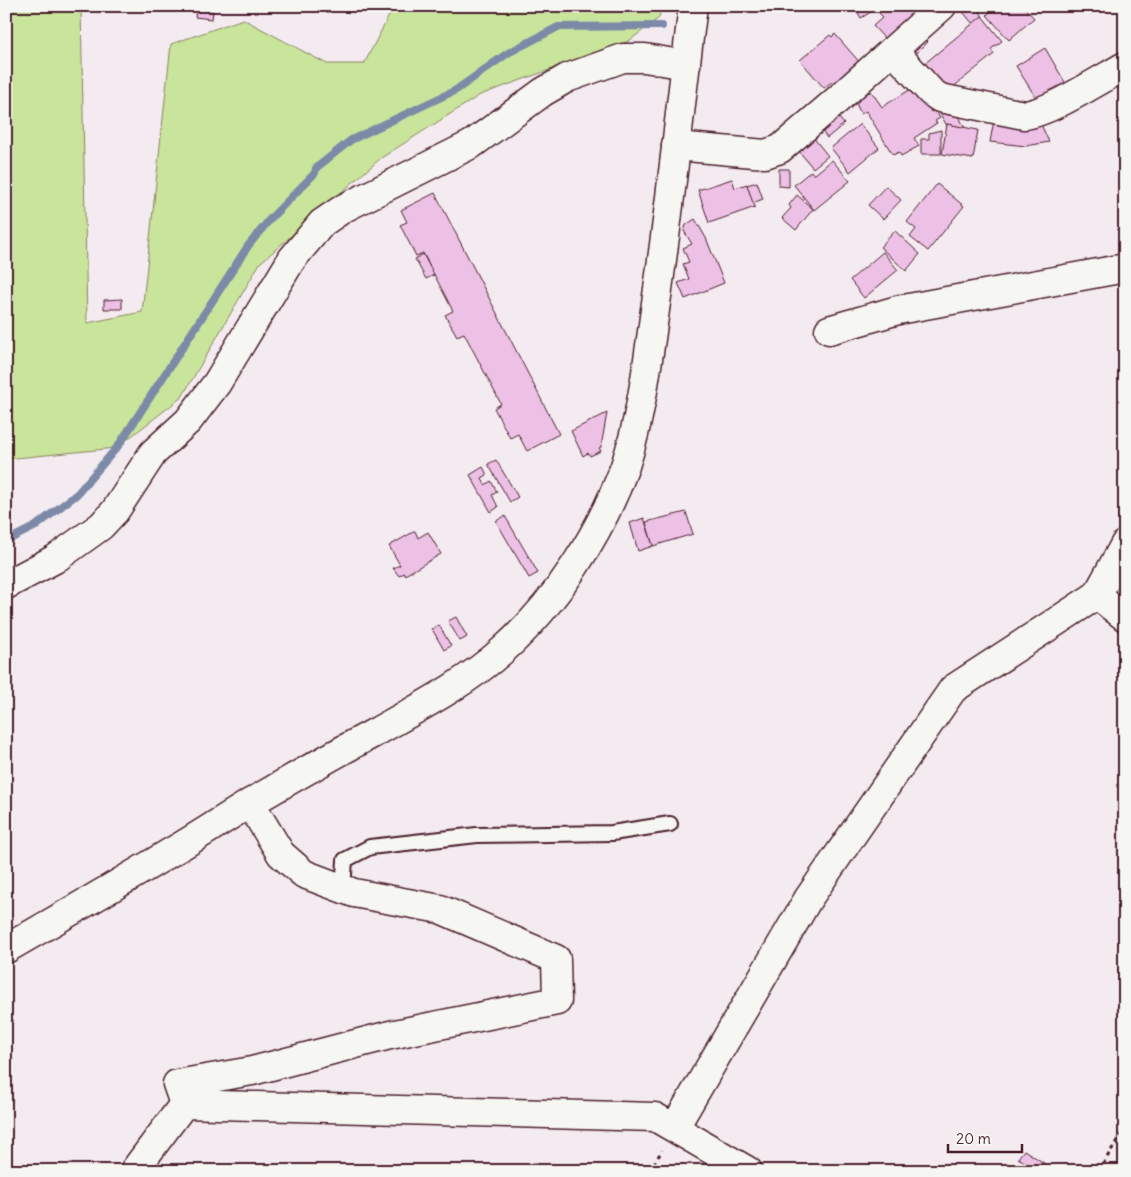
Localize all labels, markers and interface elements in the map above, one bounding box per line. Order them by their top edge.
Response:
scale bar [948,1122,1022,1154]
text: 20 m [956,1129,991,1148]

